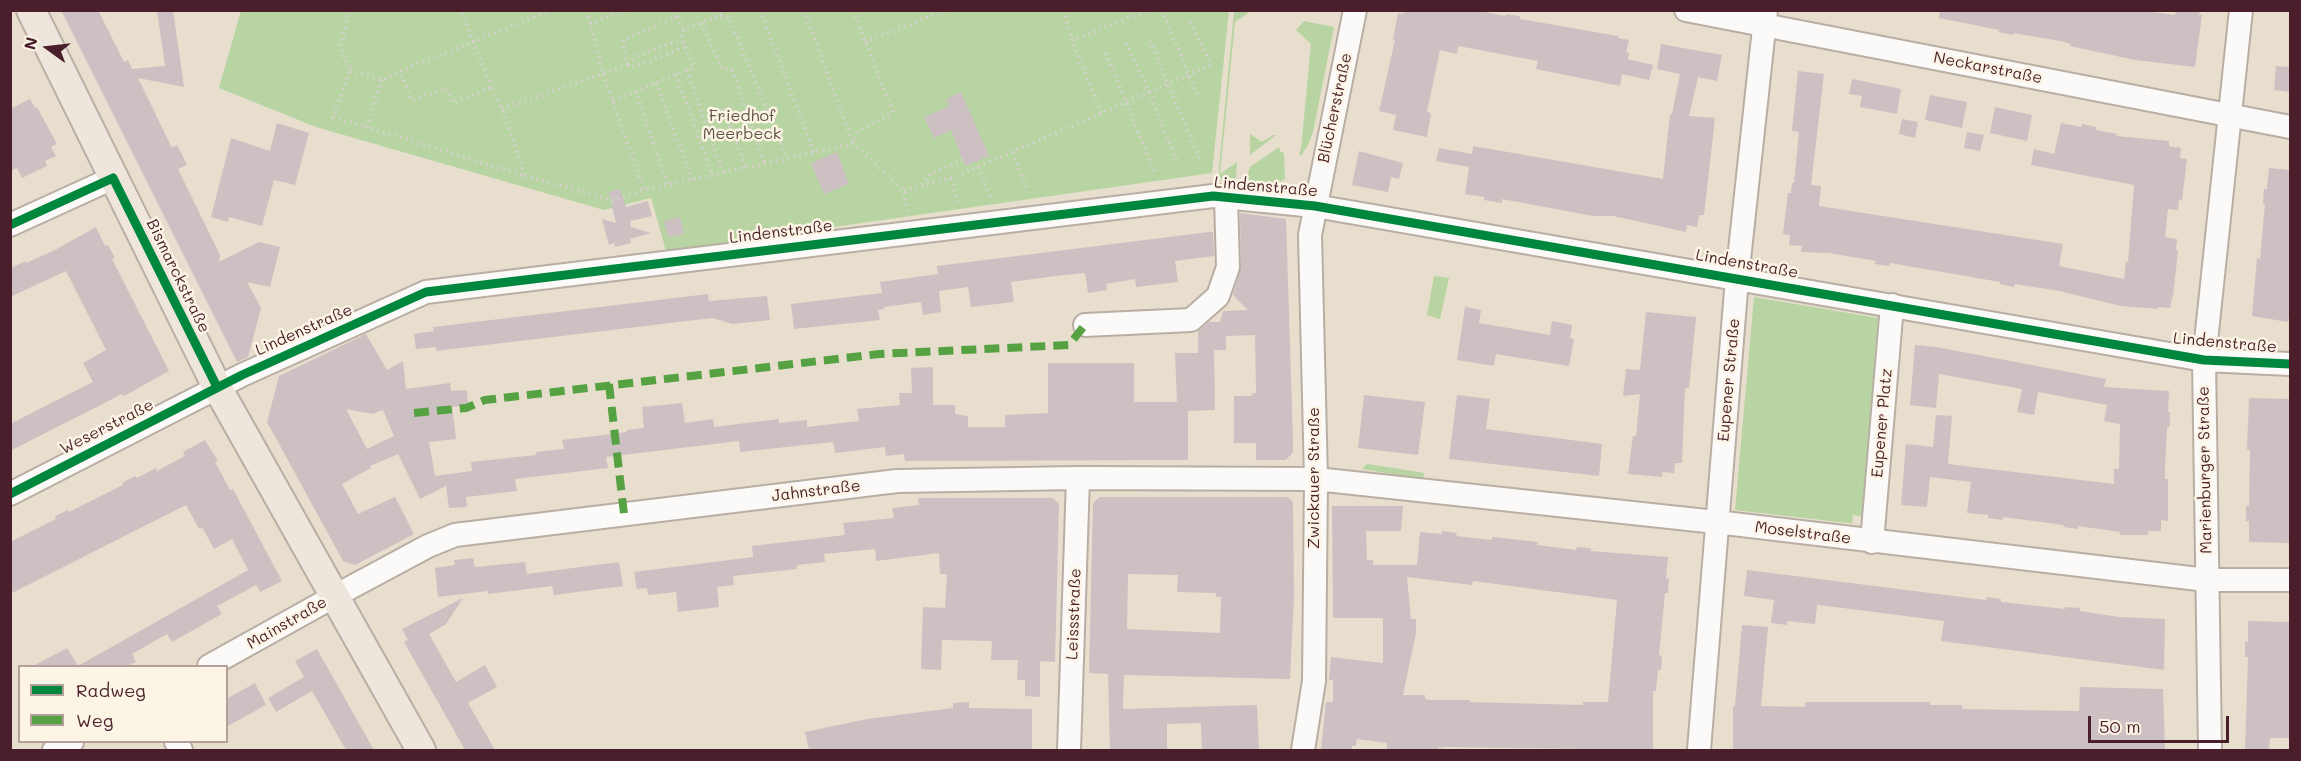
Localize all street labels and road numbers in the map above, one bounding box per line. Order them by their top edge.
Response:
street label: Neckarstraße [1932,48,2044,88]
street label: Blücherstraße [1314,51,1356,165]
street label: Lindenstraße [1213,173,1319,201]
street label: Bismarckstraße [142,216,214,336]
street label: Lindenstraße [728,216,834,248]
street label: Lindenstraße [1694,246,1800,282]
street label: Lindenstraße [253,300,355,360]
street label: Eupener Straße [1714,318,1744,442]
street label: Lindenstraße [2172,329,2278,357]
street label: Eupener Platz [1868,368,1896,478]
street label: Marienburger Straße [2194,386,2216,554]
street label: Weserstraße [57,395,157,459]
street label: Zwickauer Straße [1304,407,1324,549]
street label: Jahnstraße [770,476,862,506]
street label: Moselstraße [1754,518,1852,548]
street label: Leissstraße [1063,568,1085,660]
street label: Mainstraße [244,592,330,654]

